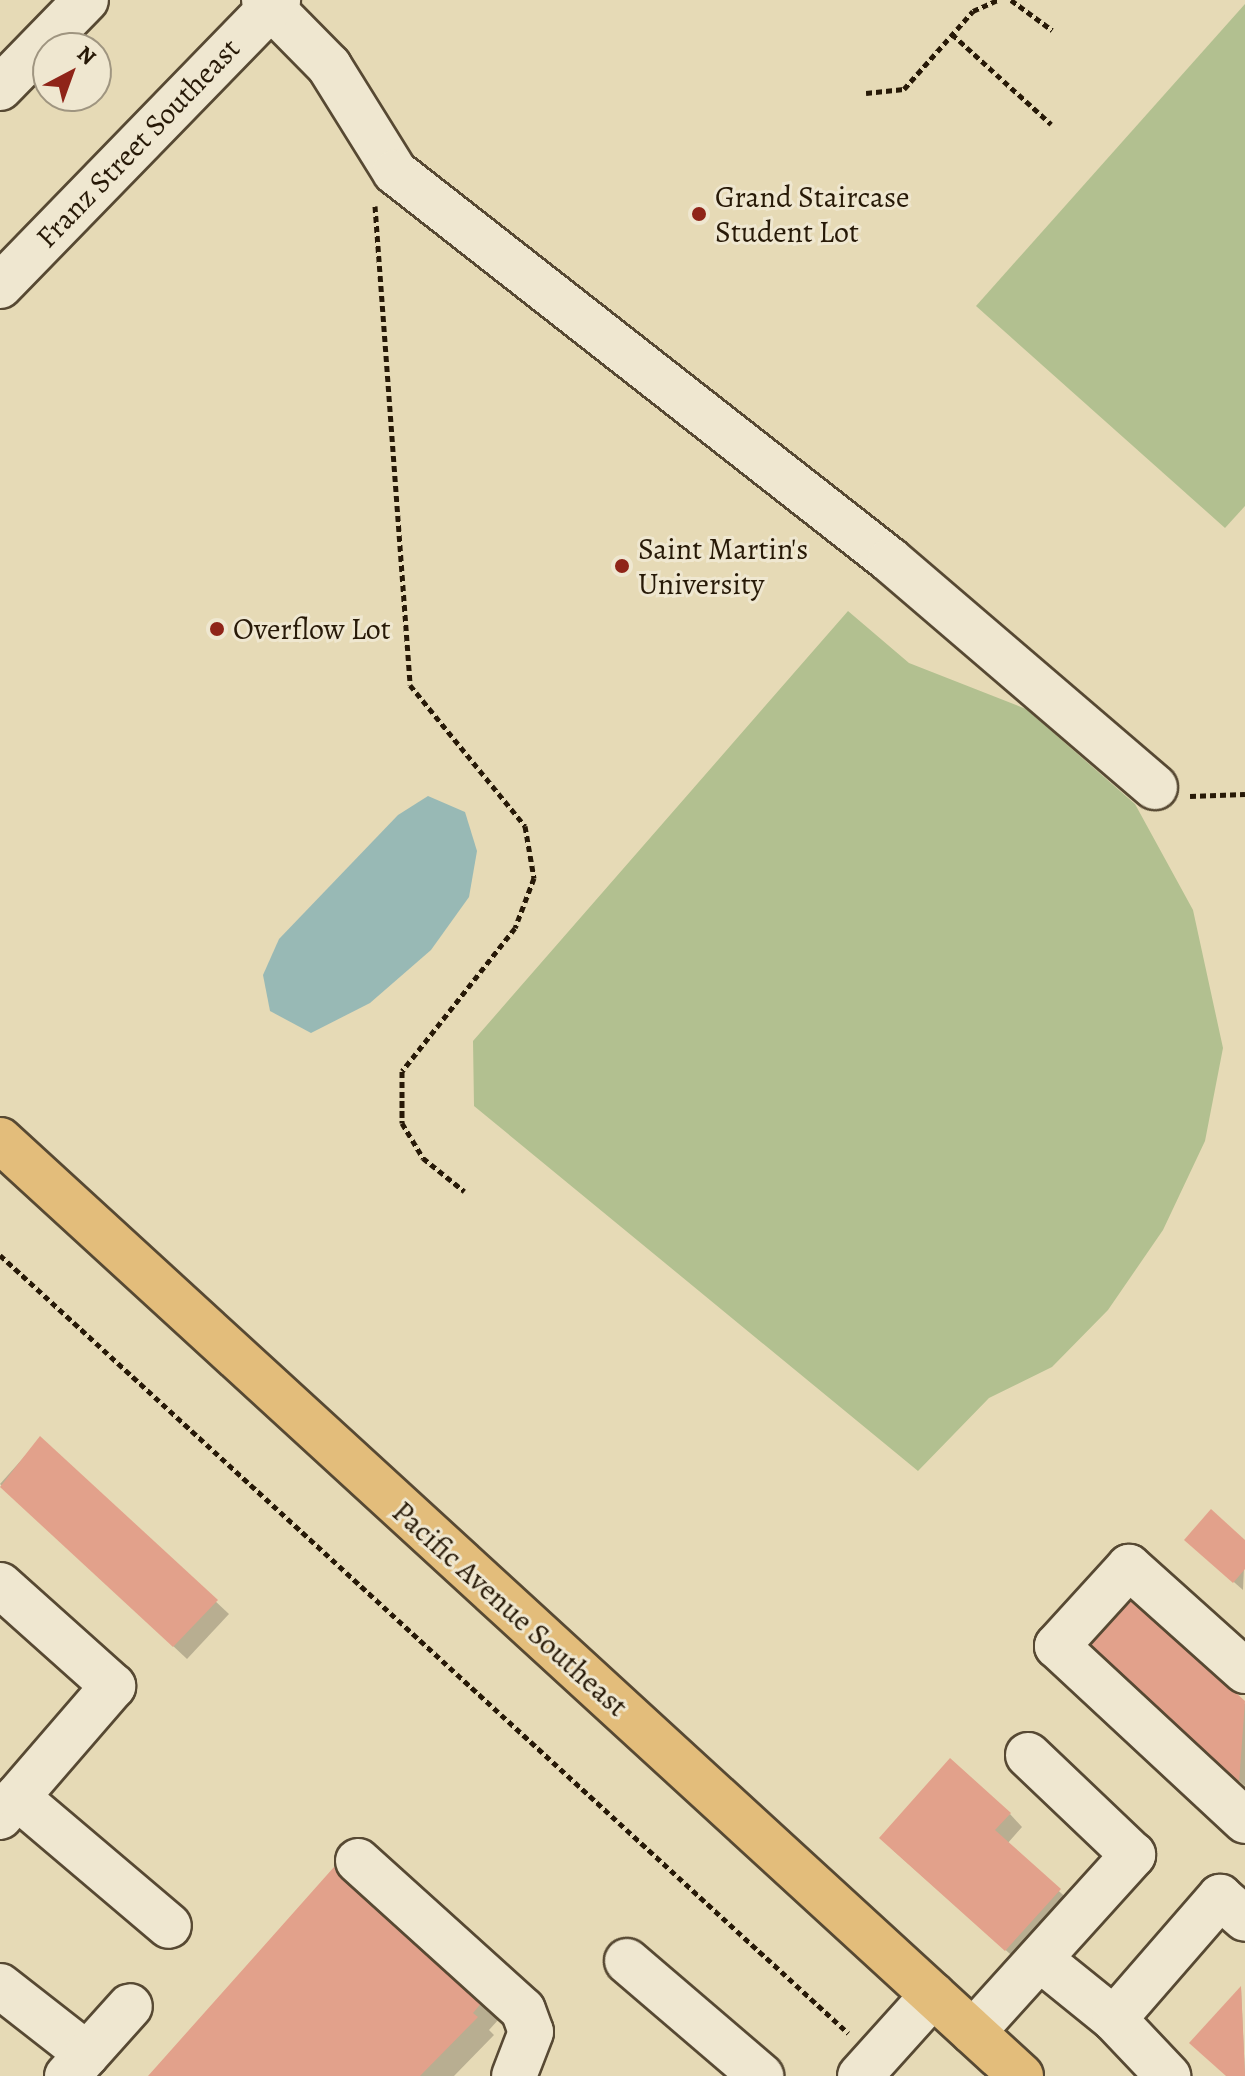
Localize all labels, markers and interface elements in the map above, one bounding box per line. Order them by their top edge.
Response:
street label: Franz Street Southeast [29,31,247,255]
north arrow [32,32,112,112]
text: N [71,39,102,72]
place label: Grand Staircase Student Lot [715,179,909,250]
marker: Grand Staircase Student Lot [690,205,708,223]
place label: Saint Martin's University [638,531,808,602]
marker: Saint Martin's University [613,557,631,575]
place label: Overflow Lot [233,611,391,647]
marker: Overflow Lot [208,620,226,638]
street label: Pacific Avenue Southeast [385,1494,635,1724]

